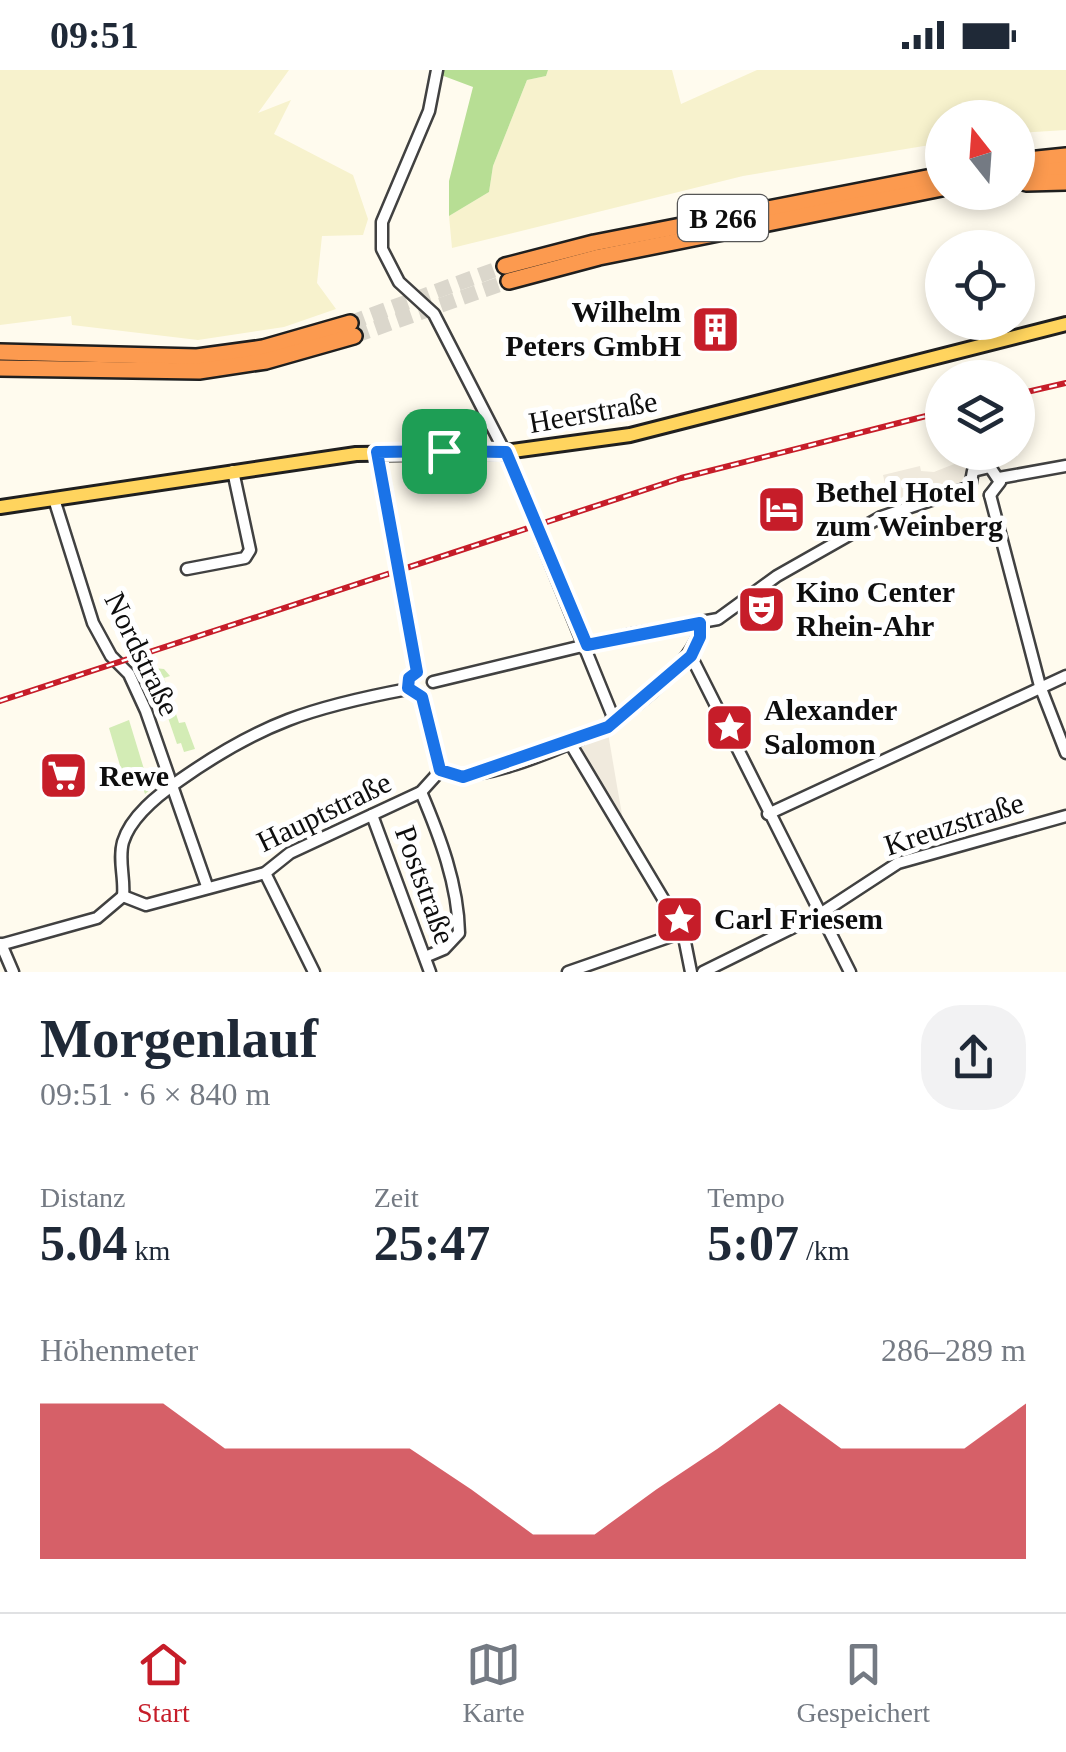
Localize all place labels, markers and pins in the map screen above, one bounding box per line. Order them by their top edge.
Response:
place label: Wilhelm Peters GmbH [505,295,681,362]
building icon: Wilhelm Peters GmbH [690,303,742,355]
pin [402,409,487,494]
place label: Bethel Hotel zum Weinberg [816,475,1003,542]
hotel icon: Bethel Hotel zum Weinberg [755,483,807,535]
place label: Kino Center Rhein-Ahr [796,575,955,642]
theatre icon: Kino Center Rhein-Ahr [735,583,787,635]
place label: Alexander Salomon [764,693,897,760]
place icon: Alexander Salomon [703,701,755,753]
supermarket icon: Rewe [38,750,90,802]
place label: Rewe [99,759,169,792]
place icon: Carl Friesem [653,893,705,945]
place label: Carl Friesem [714,902,883,935]

